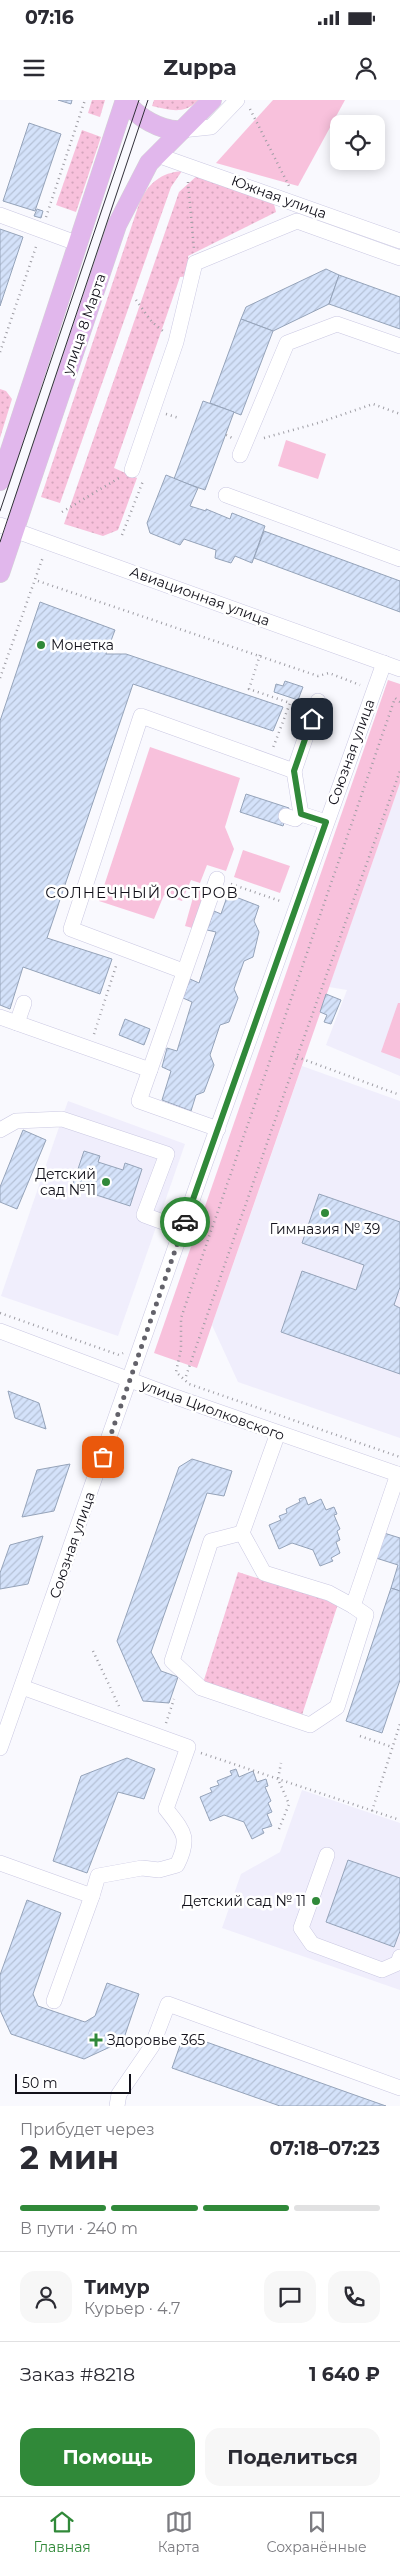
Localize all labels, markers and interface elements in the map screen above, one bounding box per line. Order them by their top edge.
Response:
text: 07:16 [25,6,74,29]
icon: menu [20,54,48,82]
text: Zuppa [163,54,237,81]
icon: person [352,54,380,82]
map controls [330,115,385,170]
button: locate [330,115,385,170]
street label: Южная улица [229,171,329,223]
street label: улица 8 Марта [58,271,110,378]
street label: Авиационная улица [127,562,273,630]
place label: Монетка [51,636,114,654]
marker: Монетка [35,639,47,651]
street label: Союзная улица [323,696,379,808]
pin [291,698,333,740]
icon: home [298,705,326,733]
district label: СОЛНЕЧНЫЙ ОСТРОВ [45,883,239,902]
place label: Детский сад №11 [35,1165,96,1199]
marker: Детский сад №11 [100,1176,112,1188]
courier [160,1197,210,1247]
marker: Гимназия № 39 [319,1207,331,1219]
icon: car [171,1208,199,1236]
place label: Гимназия № 39 [270,1220,380,1238]
street label: улица Циолковского [138,1375,287,1444]
pin [82,1436,124,1478]
icon: bag [89,1443,117,1471]
street label: Союзная улица [45,1489,99,1601]
place label: Детский сад № 11 [182,1892,306,1910]
marker: Детский сад № 11 [310,1895,322,1907]
place label: Здоровье 365 [107,2031,205,2049]
marker: Здоровье 365 [89,2033,103,2047]
scale bar [15,2071,131,2094]
text: 50 m [22,2074,58,2092]
text: Прибудет через [20,2120,155,2139]
text: 07:18–07:23 [270,2137,380,2160]
text: 2 мин [20,2138,119,2177]
text: В пути · 240 m [20,2219,138,2238]
button: person [20,2271,72,2323]
button: chat [264,2271,316,2323]
button: phone [328,2271,380,2323]
text: Тимур [84,2276,150,2299]
text: Курьер · 4.7 [84,2299,181,2318]
text: Заказ #8218 [20,2363,135,2386]
text: 1 640 ₽ [309,2363,380,2386]
button: Помощь [20,2428,195,2486]
button: Поделиться [205,2428,380,2486]
tab: Главная [33,2508,91,2556]
tab: Карта [158,2508,200,2556]
tab: Сохранённые [266,2508,367,2556]

